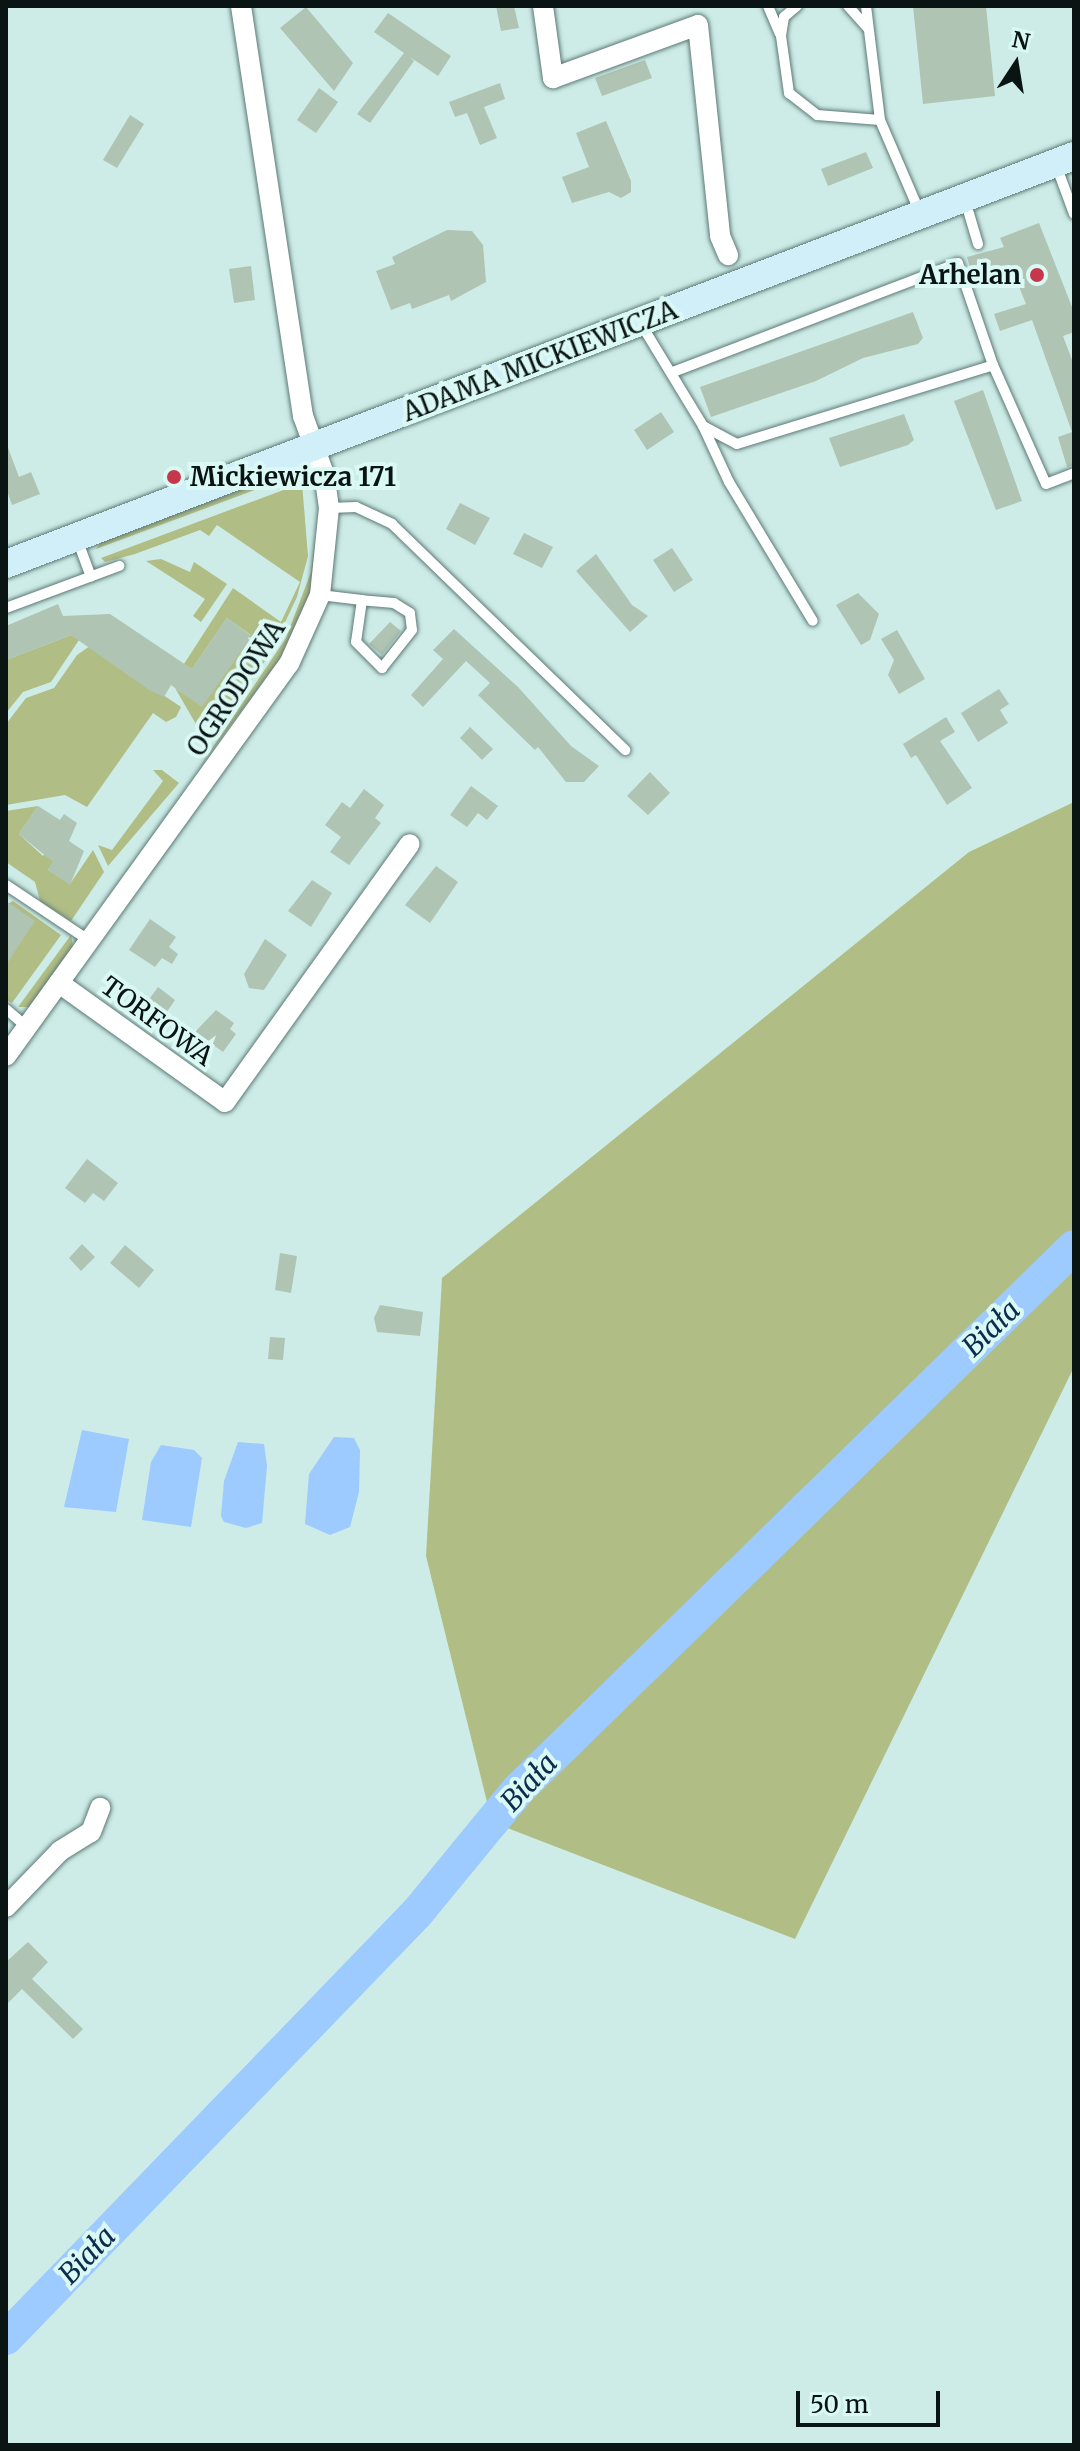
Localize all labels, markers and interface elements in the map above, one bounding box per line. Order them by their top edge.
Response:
north arrow [976,24,1056,104]
text: N [1010,25,1032,56]
place label: Arhelan [919,259,1021,291]
marker: Arhelan [1028,266,1046,284]
street label: ADAMA MICKIEWICZA [398,294,682,428]
place label: Mickiewicza 171 [190,461,396,493]
marker: Mickiewicza 171 [165,468,183,486]
street label: OGRODOWA [181,614,291,762]
street label: TORFOWA [95,970,219,1072]
water label: Biała [955,1293,1027,1363]
water label: Biała [494,1746,564,1818]
water label: Biała [52,2219,122,2291]
scale bar [800,2375,944,2425]
text: 50 m [810,2389,869,2420]

